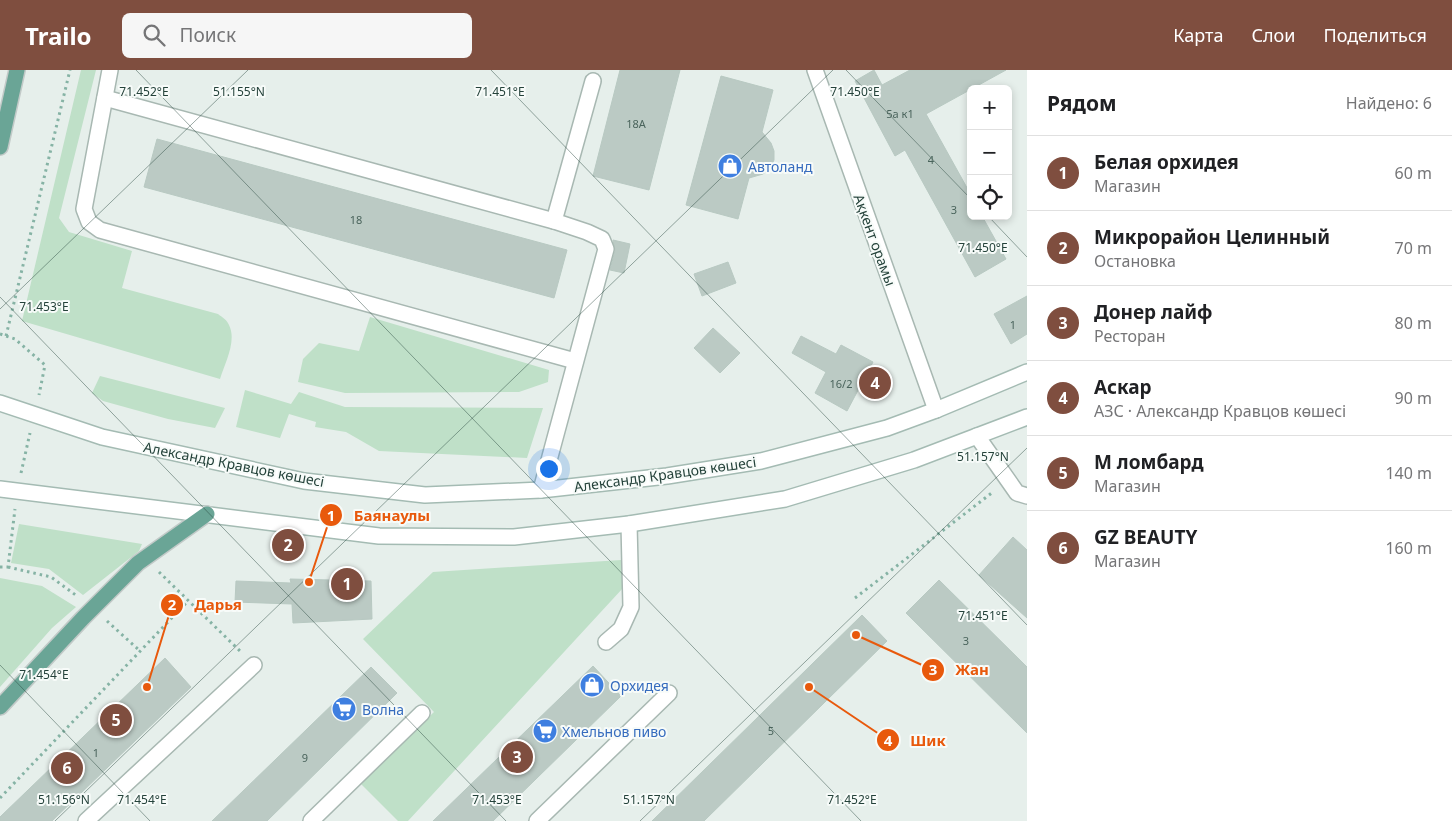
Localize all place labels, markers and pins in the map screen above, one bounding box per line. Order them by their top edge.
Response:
shop icon: Автоланд [717,153,743,179]
place label: Автоланд [748,157,813,176]
pin: 4 [859,364,891,402]
callout: Баянаулы [318,500,440,530]
pin: 2 [272,526,304,564]
pin: 1 [331,565,363,603]
callout: Дарья [159,590,252,620]
callout: Жан [920,655,999,685]
shop icon: Орхидея [579,672,605,698]
place label: Орхидея [610,676,669,695]
supermarket icon: Волна [331,696,357,722]
place label: Волна [362,700,404,719]
pin: 5 [100,701,132,739]
supermarket icon: Хмельнов пиво [532,718,558,744]
place label: Хмельнов пиво [562,722,666,741]
callout: Шик [875,725,956,755]
pin: 3 [501,738,533,776]
pin: 6 [51,749,83,787]

